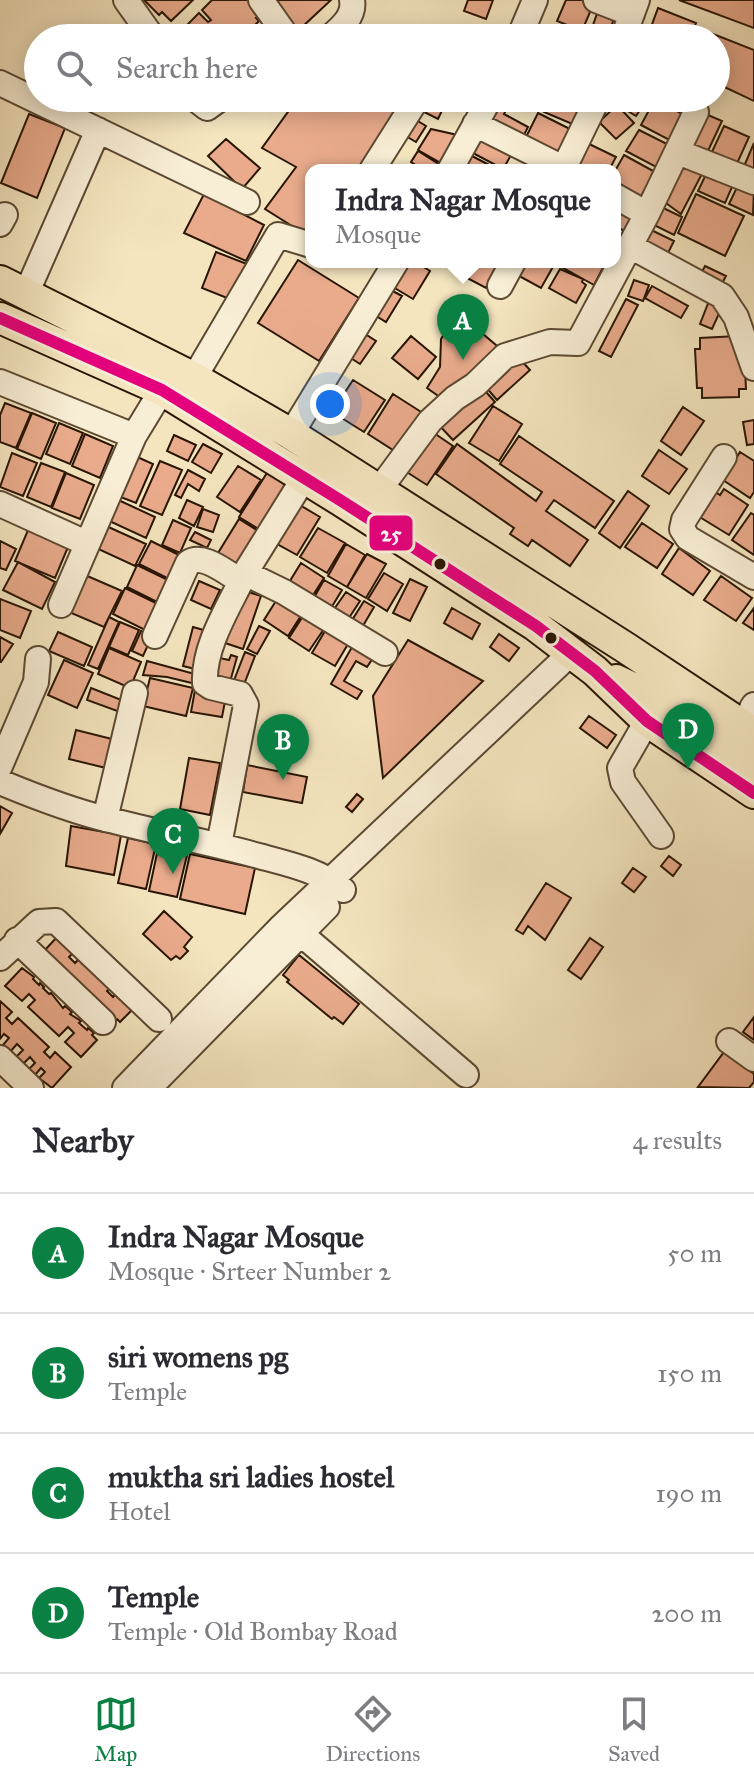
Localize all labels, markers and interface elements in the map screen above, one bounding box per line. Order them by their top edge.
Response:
search box [24,24,730,112]
icon: search [52,46,96,90]
text: Search here [116,50,258,86]
popup [305,164,621,268]
text: Indra Nagar Mosque [335,182,591,218]
text: Mosque [335,218,421,250]
pin: A [437,294,489,360]
your location [310,384,350,424]
line badge: 25 [368,514,414,552]
text: 25 [381,520,402,547]
unlabelled marker [432,556,448,572]
unlabelled marker [543,630,559,646]
pin: D [662,703,714,769]
pin: B [257,714,309,780]
pin: C [147,808,199,874]
text: Nearby [32,1120,134,1161]
text: 4 results [633,1124,722,1156]
text: Indra Nagar Mosque [108,1219,364,1255]
text: A [49,1237,67,1269]
text: 50 m [667,1237,722,1269]
text: Mosque · Srteer Number 2 [108,1255,391,1287]
text: siri womens pg [108,1339,288,1375]
text: B [49,1357,67,1389]
text: 150 m [657,1357,722,1389]
text: Temple [108,1375,187,1407]
text: muktha sri ladies hostel [108,1459,394,1495]
text: C [49,1477,67,1509]
text: 190 m [655,1477,722,1509]
text: Hotel [108,1495,171,1527]
text: Temple [108,1579,199,1615]
text: D [48,1597,68,1629]
text: 200 m [651,1597,722,1629]
text: Temple · Old Bombay Road [108,1615,398,1647]
tab: Map [94,1692,138,1767]
tab: Directions [325,1692,420,1767]
tab: Saved [608,1692,660,1767]

